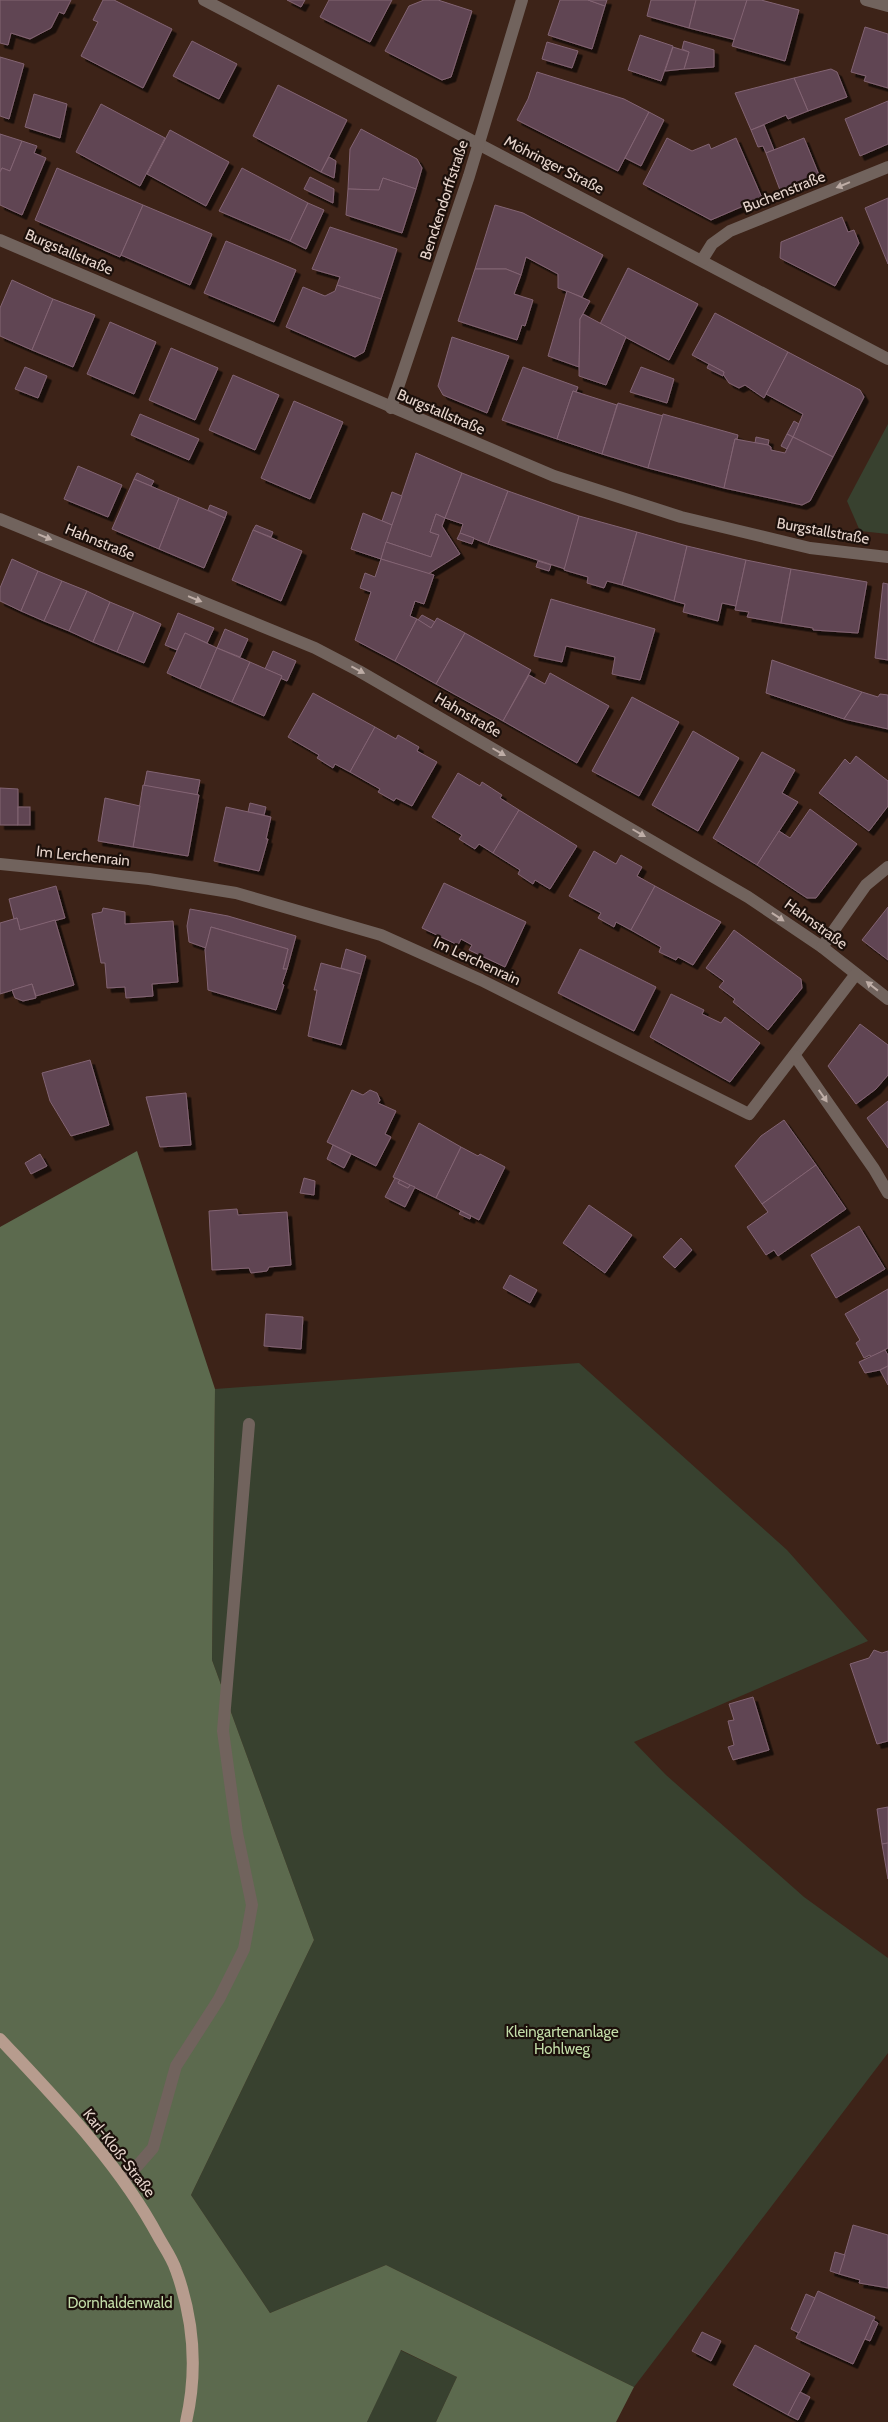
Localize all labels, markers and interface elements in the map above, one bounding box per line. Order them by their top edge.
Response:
street label: Möhringer Straße [501,132,607,198]
street label: Benckendorffstraße [416,138,472,262]
street label: Buchenstraße [740,167,828,217]
one-way arrow [836,182,850,190]
street label: Burgstallstraße [22,225,116,279]
street label: Burgstallstraße [394,385,488,439]
street label: Burgstallstraße [775,514,871,548]
street label: Hahnstraße [63,520,138,564]
one-way arrow [38,534,52,542]
one-way arrow [188,595,203,603]
one-way arrow [351,666,365,674]
street label: Hahnstraße [432,689,505,741]
one-way arrow [492,747,505,756]
one-way arrow [633,829,646,838]
street label: Im Lerchenrain [35,842,131,870]
street label: Hahnstraße [781,895,851,953]
one-way arrow [772,912,785,922]
street label: Im Lerchenrain [431,933,523,989]
one-way arrow [866,981,879,992]
one-way arrow [818,1089,828,1103]
park label: Kleingartenanlage Hohlweg [505,2023,619,2058]
street label: Karl-Kloß-Straße [79,2105,159,2201]
park label: Dornhaldenwald [67,2294,173,2312]

